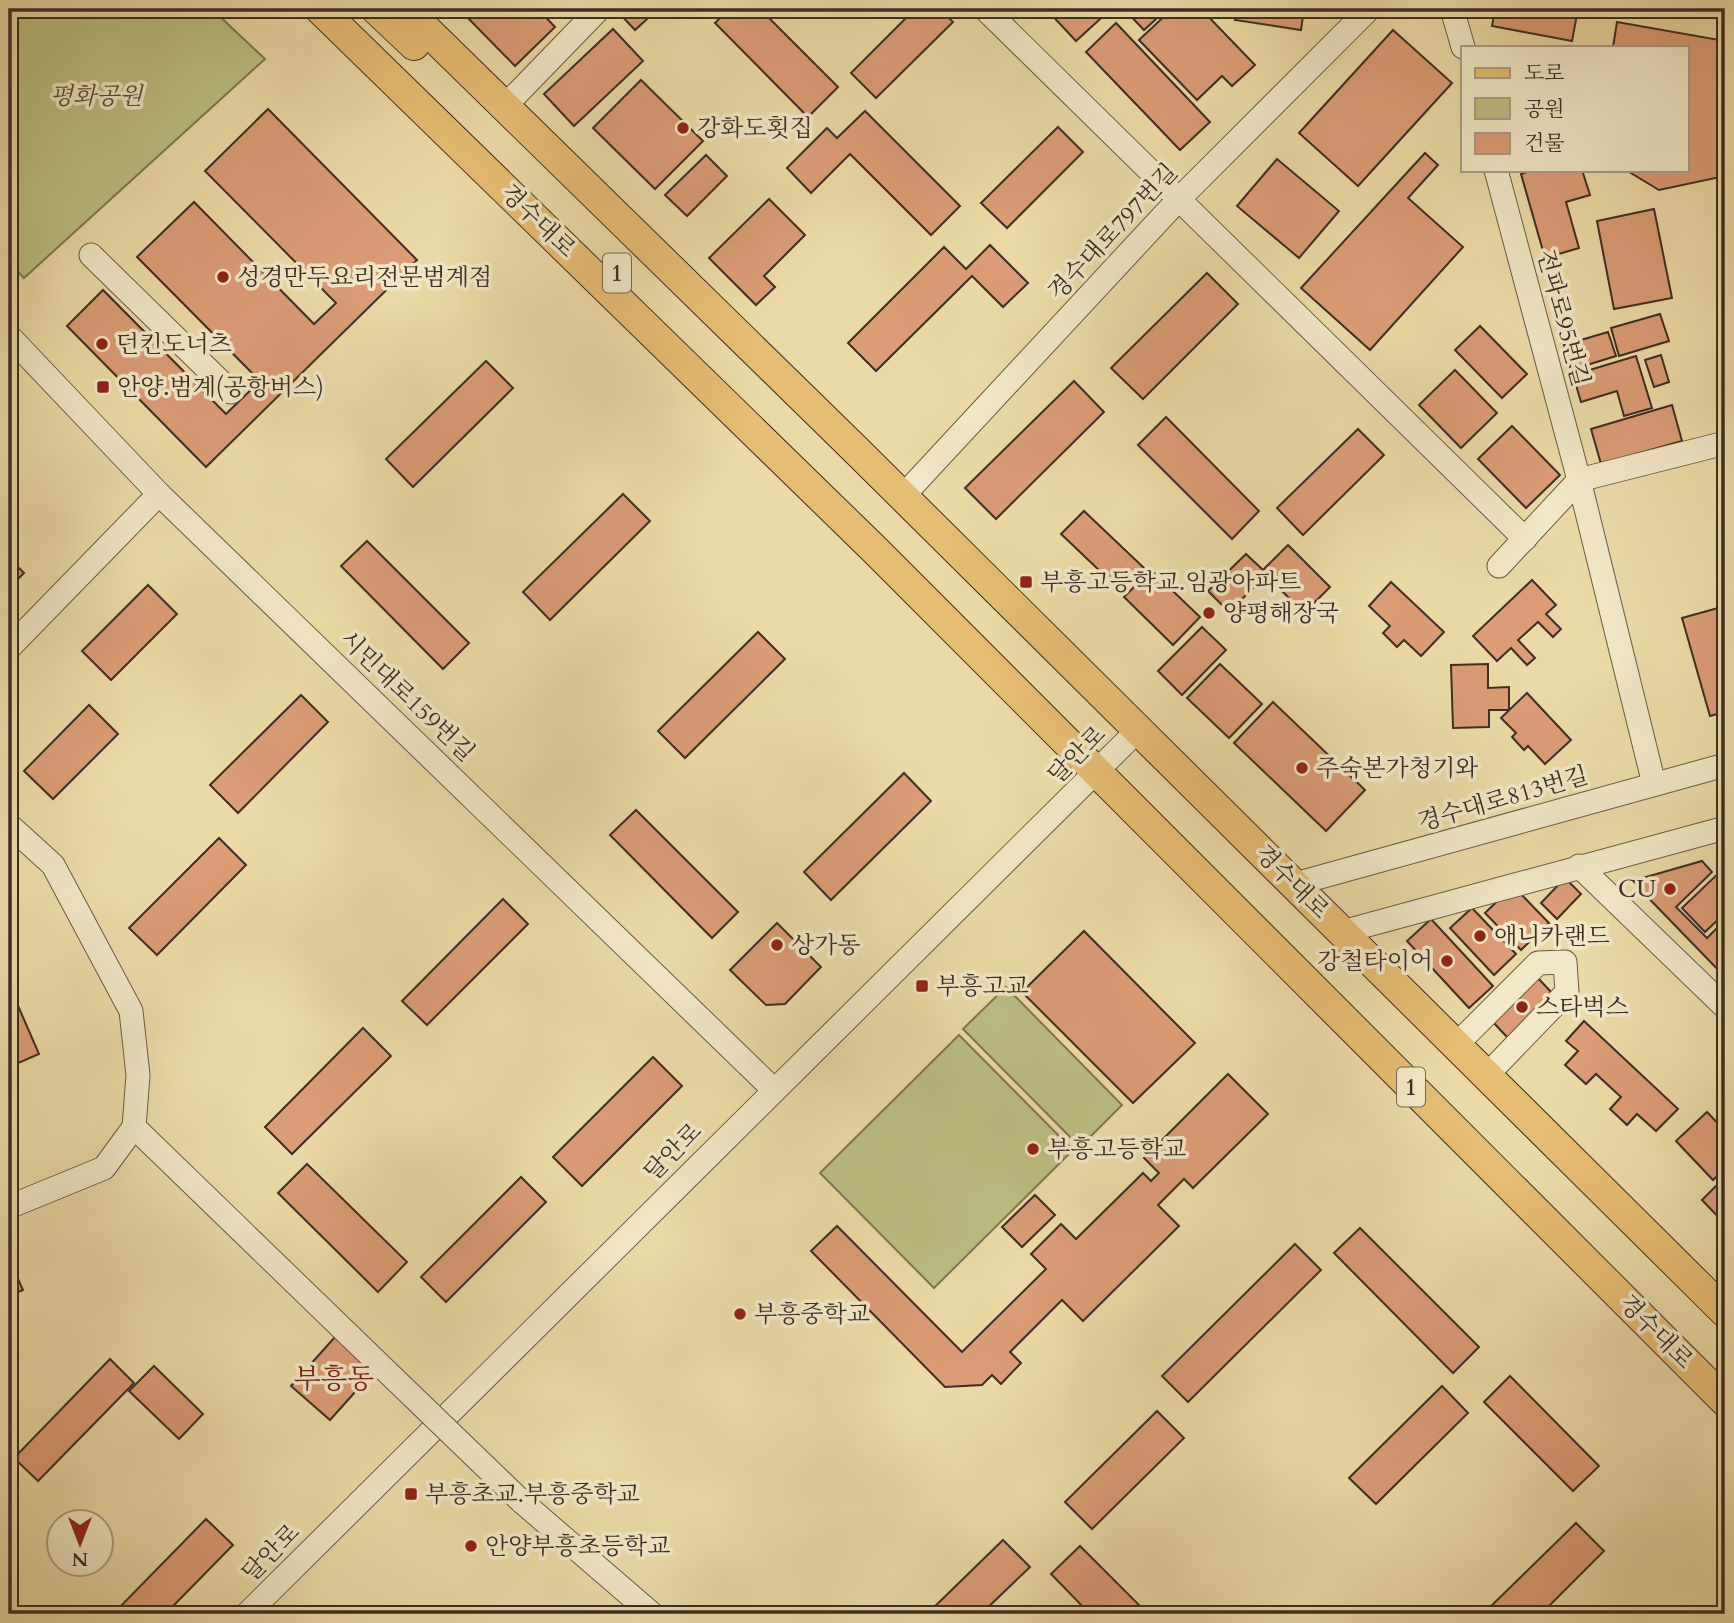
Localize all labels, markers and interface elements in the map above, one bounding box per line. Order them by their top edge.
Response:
legend [1461,46,1688,172]
text: 도로 [1524,59,1565,88]
park label: 평화공원 [50,80,144,113]
text: 공원 [1524,95,1565,124]
place label: 강화도횟집 [697,112,813,145]
marker: 강화도횟집 [675,120,691,136]
text: 건물 [1524,129,1565,158]
street label: 경수대로797번길 [1041,156,1185,308]
street label: 경수대로 [493,177,583,265]
street label: 전파로95번길 [1529,246,1597,390]
road number: 1 [603,254,631,292]
place label: 성경만두요리전문범계점 [237,261,492,294]
marker: 성경만두요리전문범계점 [215,269,231,285]
place label: 던킨도너츠 [116,328,232,361]
marker: 던킨도너츠 [94,336,110,352]
place label: 안양.범계(공항버스) [117,371,324,404]
marker: 안양.범계(공항버스) [95,379,111,395]
place label: 부흥고등학교.임광아파트 [1040,566,1301,599]
marker: 부흥고등학교.임광아파트 [1018,574,1034,590]
place label: 양평해장국 [1223,597,1339,630]
marker: 양평해장국 [1201,605,1217,621]
street label: 시민대로159번길 [332,623,482,769]
street label: 달안로 [1041,719,1113,791]
place label: 주숙본가청기와 [1316,752,1478,785]
street label: 경수대로813번길 [1414,759,1592,839]
marker: 주숙본가청기와 [1294,760,1310,776]
street label: 경수대로 [1248,838,1336,926]
place label: CU [1618,873,1656,906]
marker: CU [1662,881,1678,897]
place label: 애니카랜드 [1494,920,1610,953]
marker: 애니카랜드 [1472,928,1488,944]
place label: 상가동 [791,929,861,962]
marker: 상가동 [769,937,785,953]
place label: 강철타이어 [1317,945,1433,978]
marker: 강철타이어 [1439,953,1455,969]
place label: 부흥고교 [936,970,1029,1003]
marker: 부흥고교 [914,978,930,994]
place label: 스타벅스 [1536,991,1629,1024]
marker: 스타벅스 [1514,999,1530,1015]
road number: 1 [1397,1068,1425,1106]
street label: 달안로 [637,1116,709,1188]
place label: 부흥고등학교 [1047,1133,1186,1166]
marker: 부흥고등학교 [1025,1141,1041,1157]
street label: 경수대로 [1612,1288,1700,1376]
place label: 부흥중학교 [754,1298,870,1331]
marker: 부흥중학교 [732,1306,748,1322]
district label: 부흥동 [293,1360,375,1398]
place label: 부흥초교.부흥중학교 [425,1478,640,1511]
marker: 부흥초교.부흥중학교 [403,1486,419,1502]
north arrow [46,1508,116,1578]
street label: 달안로 [235,1517,307,1589]
place label: 안양부흥초등학교 [485,1530,670,1563]
marker: 안양부흥초등학교 [463,1538,479,1554]
text: N [71,1546,88,1572]

